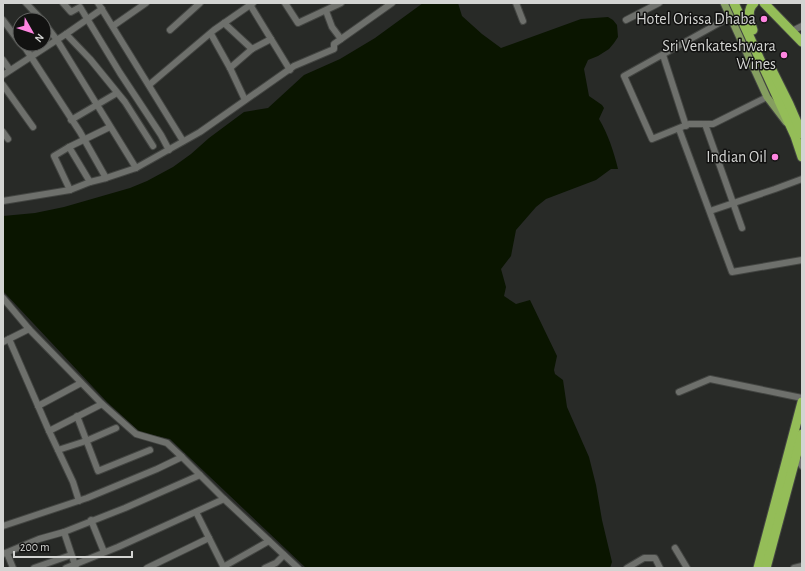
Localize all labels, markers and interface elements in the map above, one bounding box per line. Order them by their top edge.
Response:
place label: Hotel Orissa Dhaba [636,11,756,27]
north arrow [12,12,52,52]
marker: Hotel Orissa Dhaba [759,14,769,24]
text: N [33,32,46,44]
place label: Sri Venkateshwara Wines [662,38,776,72]
marker: Sri Venkateshwara Wines [779,50,789,60]
place label: Indian Oil [706,149,767,165]
marker: Indian Oil [770,152,780,162]
scale bar [14,533,132,559]
text: 200 m [20,541,50,553]

